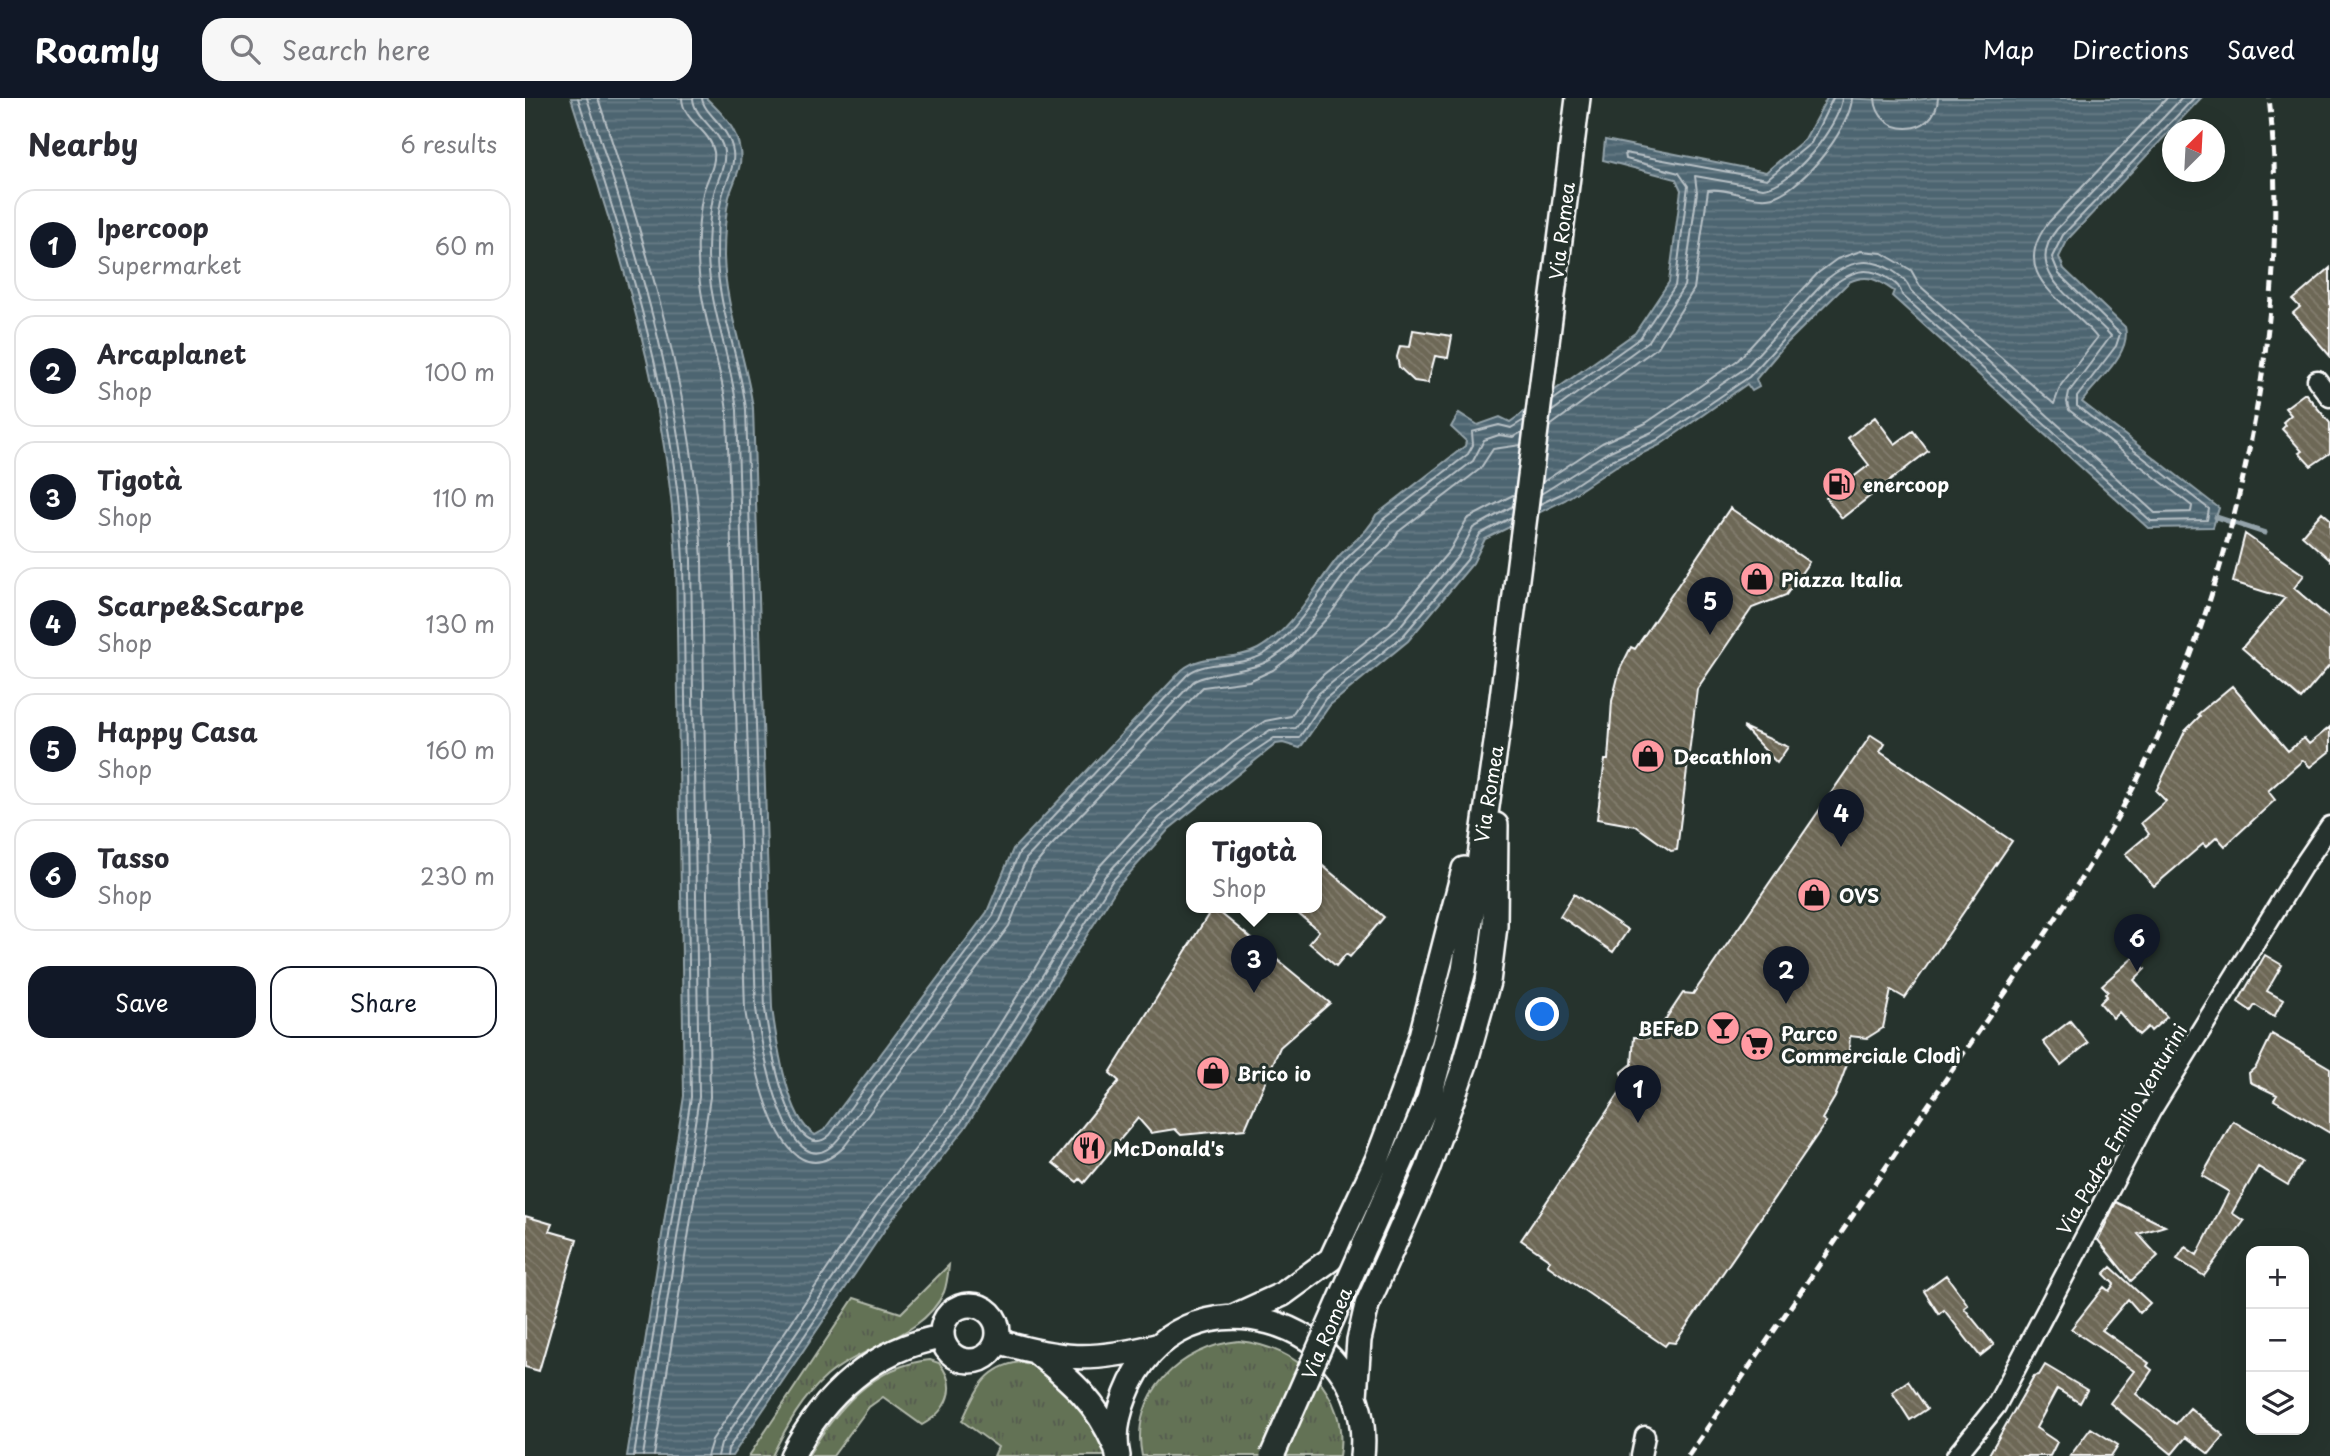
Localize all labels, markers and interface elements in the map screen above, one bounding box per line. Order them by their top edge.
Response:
search box [202,18,692,81]
text: Roamly [35,24,160,74]
icon: search [226,30,264,68]
text: Search here [282,30,430,69]
text: Map [1983,31,2034,67]
text: Directions [2072,31,2189,67]
text: Saved [2227,31,2295,67]
north arrow [2162,119,2225,182]
text: Nearby [28,121,138,166]
text: 6 results [401,126,497,161]
street label: Via Romea [1541,181,1581,281]
text: Ipercoop [97,208,209,247]
text: 1 [48,228,59,263]
text: 60 m [435,228,495,263]
text: Supermarket [97,247,241,282]
text: Arcaplanet [97,334,247,373]
text: 2 [45,354,61,389]
text: 100 m [425,354,495,389]
text: Shop [97,373,152,408]
text: Tigotà [97,460,182,499]
fuel station icon: enercoop [1820,465,1858,503]
place label: enercoop [1863,470,1949,498]
text: 3 [45,480,61,515]
text: 110 m [433,480,495,515]
text: Shop [97,499,152,534]
shop icon: Piazza Italia [1738,560,1776,598]
place label: Piazza Italia [1781,565,1903,593]
pin: 5 [1687,577,1733,635]
text: Scarpe&Scarpe [97,586,304,625]
text: 4 [45,606,61,641]
text: 130 m [425,606,495,641]
text: Shop [97,625,152,660]
text: Happy Casa [97,712,258,751]
text: 5 [46,732,60,767]
text: 160 m [426,732,495,767]
shop icon: Decathlon [1629,737,1667,775]
place label: Decathlon [1673,742,1772,770]
street label: Via Romea [1466,743,1510,845]
text: Shop [97,751,152,786]
pin: 4 [1818,789,1864,847]
popup [1186,822,1322,913]
text: Tigotà [1211,831,1297,870]
text: Tasso [97,838,169,877]
text: 6 [45,858,61,893]
text: 230 m [420,858,495,893]
text: Shop [1211,870,1266,905]
shop icon: OVS [1795,876,1833,914]
text: Shop [97,877,152,912]
place label: OVS [1839,881,1879,909]
pin: 6 [2114,914,2160,972]
pin: 3 [1231,935,1277,993]
pin: 2 [1763,946,1809,1004]
button: Save [28,966,256,1038]
button: Share [270,966,497,1038]
your location [1525,997,1559,1031]
bar icon: BEFeD [1704,1009,1742,1047]
place label: BEFeD [1638,1014,1699,1042]
street label: Via Padre Emilio Venturini [2049,1018,2193,1240]
place label: Parco Commerciale Clodì [1781,1019,1961,1069]
supermarket icon: Parco Commerciale Clodì [1738,1025,1776,1063]
shop icon: Brico io [1194,1054,1232,1092]
place label: Brico io [1237,1059,1311,1087]
pin: 1 [1615,1065,1661,1123]
restaurant icon: McDonald's [1070,1129,1108,1167]
place label: McDonald's [1113,1134,1224,1162]
map controls [2246,1246,2309,1435]
button: + [2246,1246,2309,1309]
street label: Via Romea [1294,1282,1358,1384]
button: − [2246,1309,2309,1372]
button: layers [2246,1372,2309,1435]

